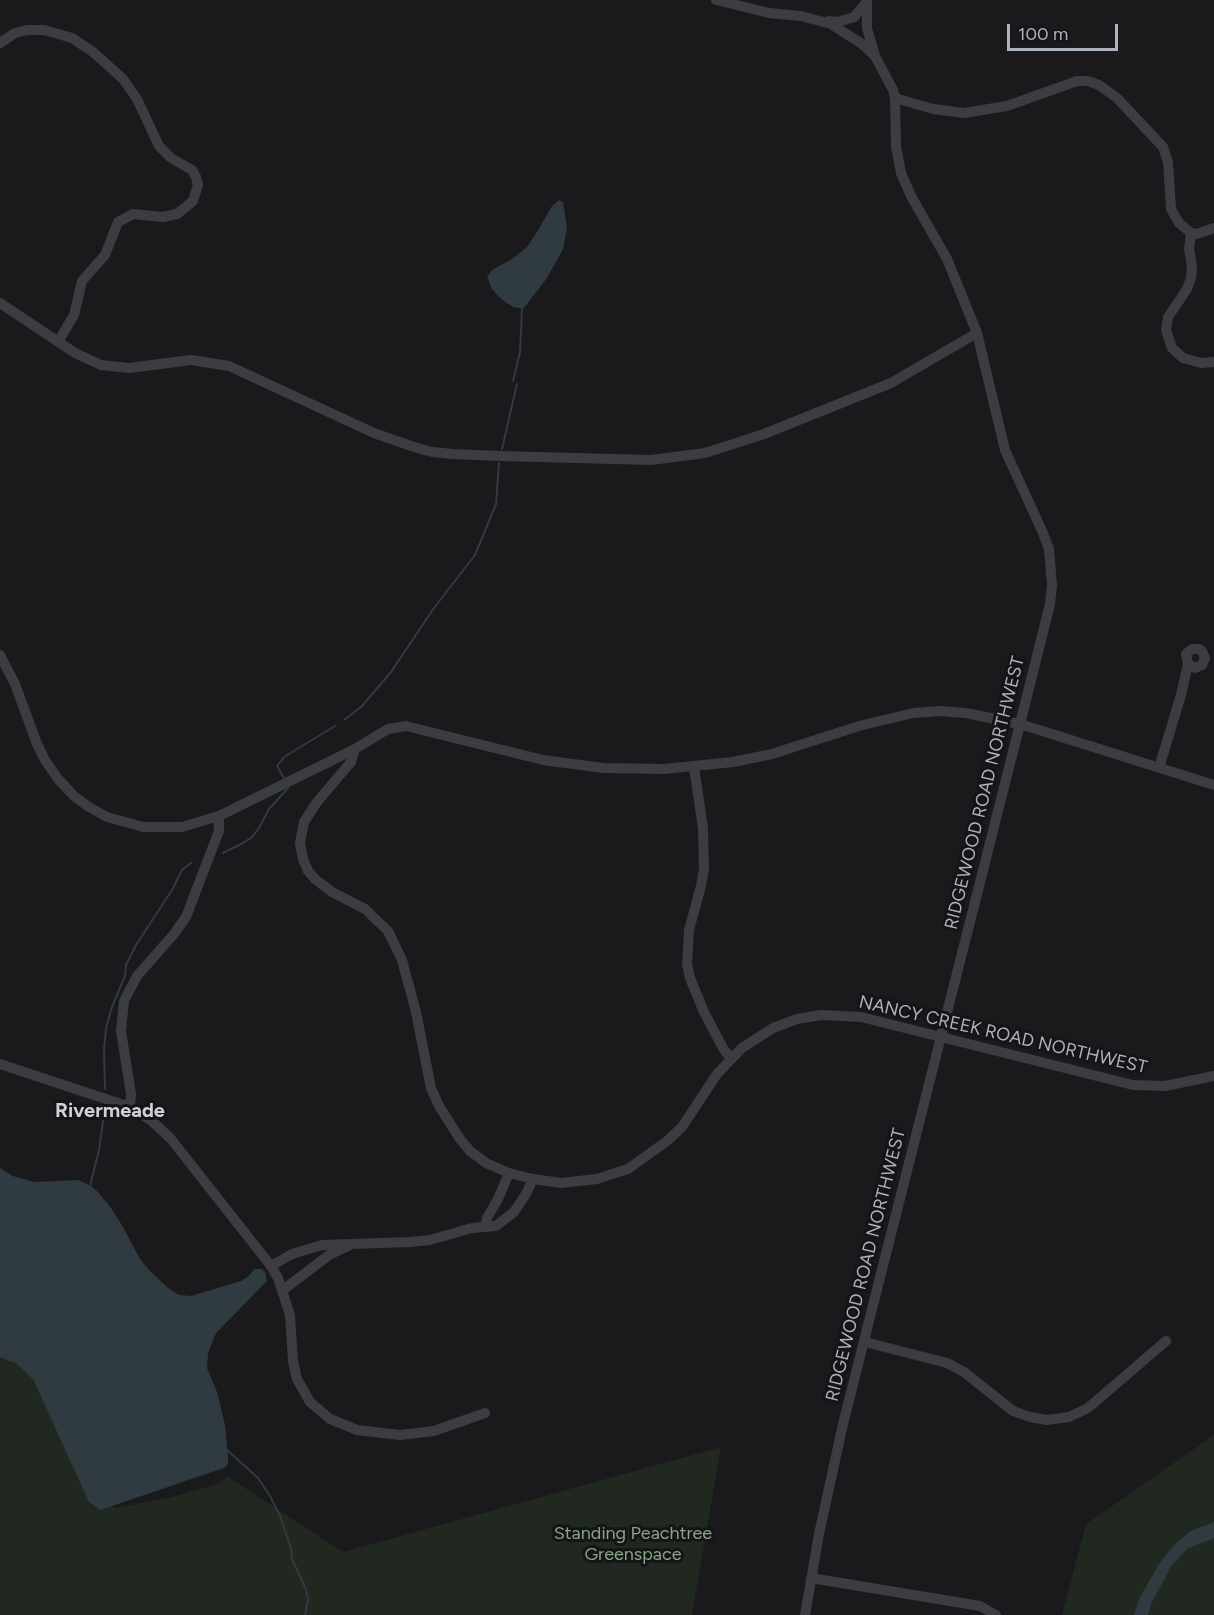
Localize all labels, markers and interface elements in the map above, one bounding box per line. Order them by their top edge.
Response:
scale bar [1010,12,1121,50]
text: 100 m [1018,23,1068,45]
street label: RIDGEWOOD ROAD NORTHWEST [941,654,1029,932]
street label: NANCY CREEK ROAD NORTHWEST [857,991,1149,1079]
district label: Rivermeade [55,1099,165,1123]
street label: RIDGEWOOD ROAD NORTHWEST [822,1126,910,1404]
park label: Standing Peachtree Greenspace [554,1523,712,1565]

